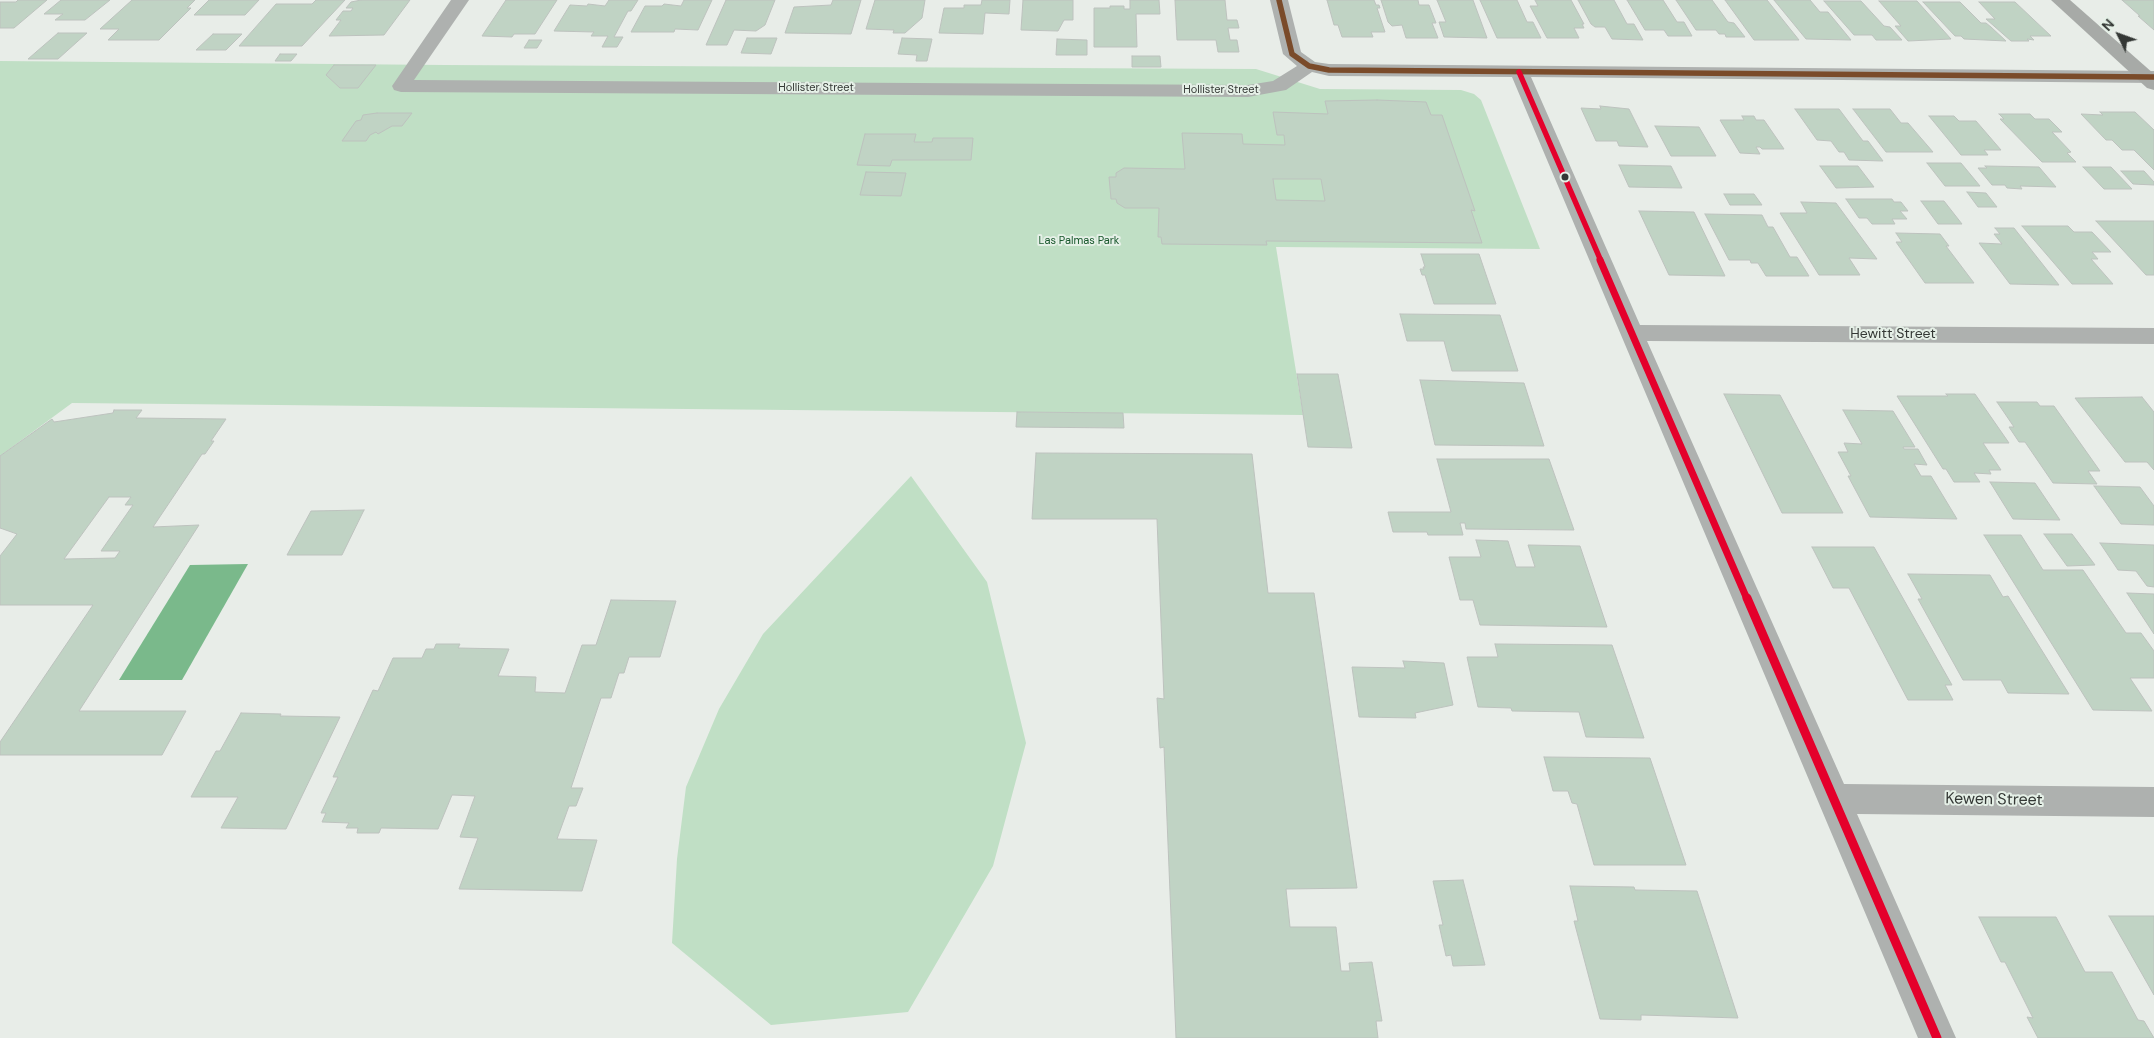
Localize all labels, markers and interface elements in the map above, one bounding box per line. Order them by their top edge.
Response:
north arrow [2094,10,2144,60]
text: N [2098,15,2118,35]
street label: Hollister Street [778,81,854,95]
street label: Hollister Street [1183,83,1259,97]
unlabelled marker [1560,172,1570,182]
park label: Las Palmas Park [1039,234,1119,248]
street label: Hewitt Street [1850,326,1936,342]
street label: Kewen Street [1945,790,2043,810]

